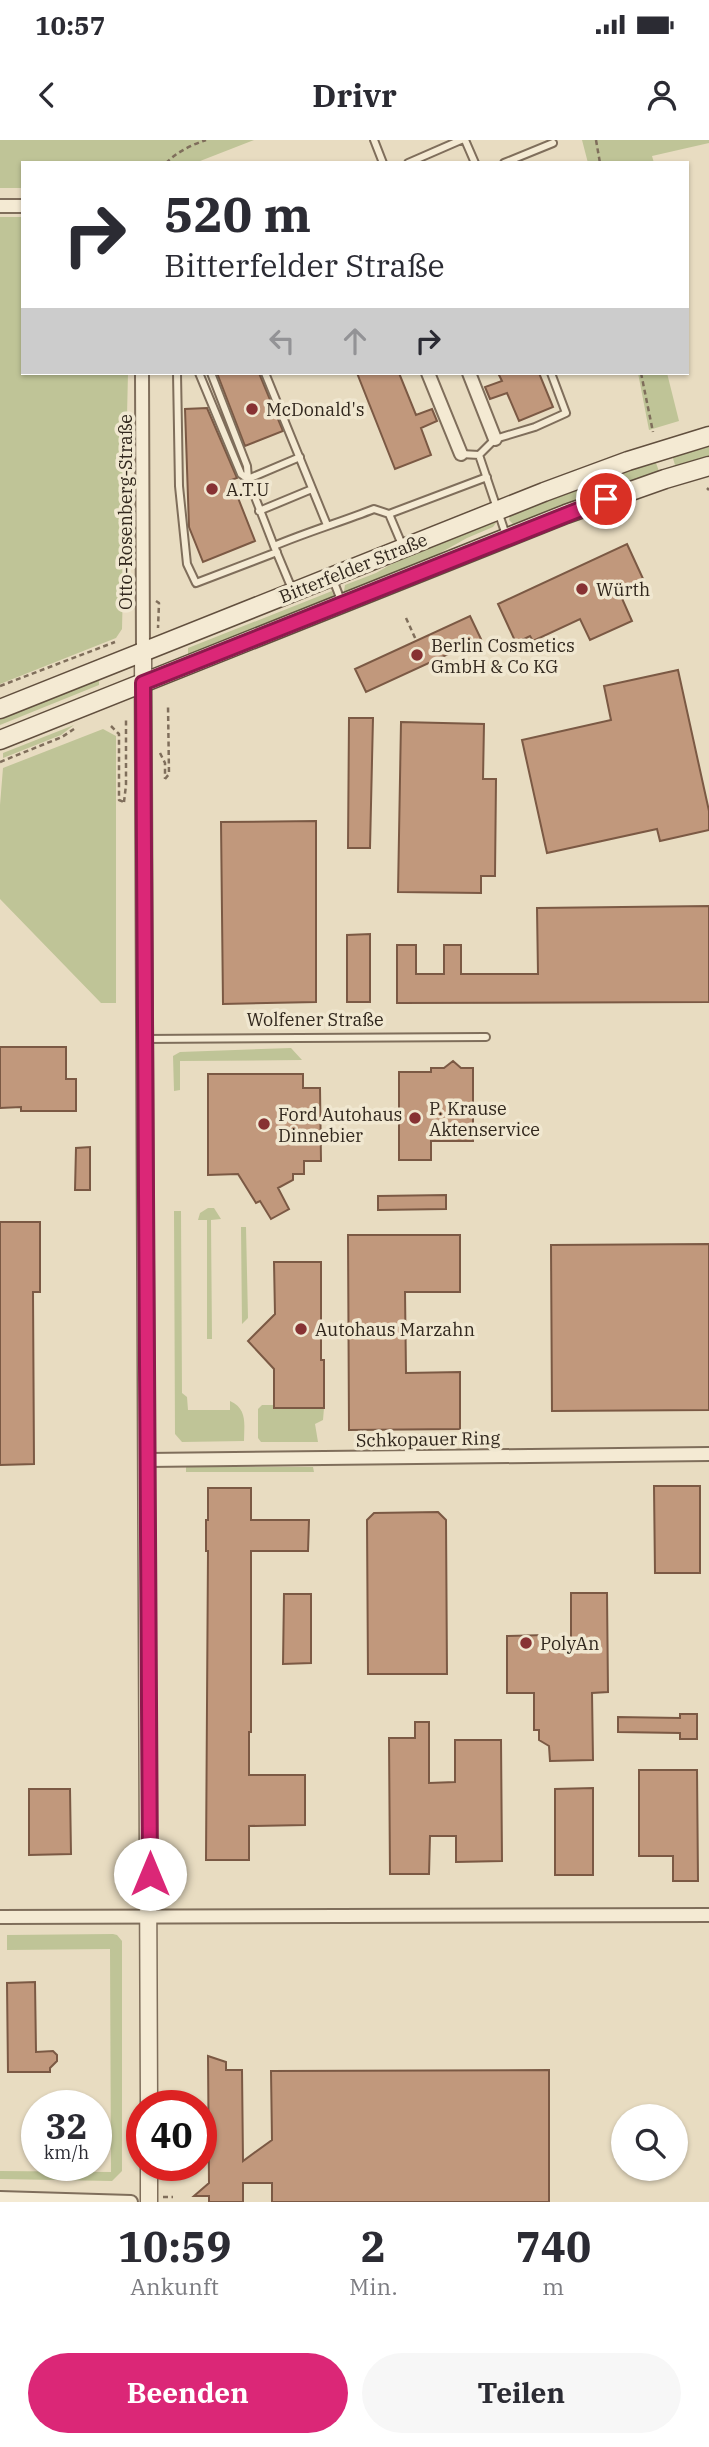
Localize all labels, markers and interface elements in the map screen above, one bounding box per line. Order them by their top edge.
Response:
text: 10:57 [35,8,105,42]
text: Drivr [312,74,397,116]
icon: back [28,76,66,114]
icon: person [643,76,681,114]
text: 520 m [164,182,311,245]
icon: right [49,189,140,280]
text: Bitterfelder Straße [164,244,445,286]
icon: left [263,322,301,360]
icon: ahead [336,322,374,360]
icon: right [409,322,447,360]
place label: McDonald's [266,398,365,421]
marker: McDonald's [244,401,260,417]
street label: Otto-Rosenberg-Straße [114,414,137,610]
pin [576,469,636,529]
place label: A.T.U [226,478,269,501]
icon: arrive [587,480,625,518]
marker: A.T.U [204,481,220,497]
street label: Bitterfelder Straße [275,528,431,608]
place label: Würth [596,578,650,601]
marker: Würth [574,581,590,597]
place label: Berlin Cosmetics GmbH & Co KG [431,634,575,678]
marker: Berlin Cosmetics GmbH & Co KG [409,647,425,663]
street label: Wolfener Straße [246,1008,384,1031]
place label: P. Krause Aktenservice [429,1097,540,1141]
place label: Ford Autohaus Dinnebier [278,1103,402,1147]
marker: P. Krause Aktenservice [407,1110,423,1126]
marker: Ford Autohaus Dinnebier [256,1116,272,1132]
place label: Autohaus Marzahn [315,1318,475,1341]
marker: Autohaus Marzahn [293,1321,309,1337]
street label: Schkopauer Ring [356,1426,501,1452]
place label: PolyAn [540,1632,599,1655]
marker: PolyAn [518,1635,534,1651]
position arrow [113,1837,187,1911]
speed limit sign: 40 [126,2090,217,2181]
text: 32 [45,2103,88,2149]
map controls [611,2104,688,2181]
button: search [611,2104,688,2181]
text: km/h [44,2141,89,2164]
text: 10:59 [118,2219,231,2274]
text: 2 [361,2219,386,2274]
text: 740 [516,2219,591,2274]
text: Ankunft [130,2271,219,2301]
text: Min. [349,2271,398,2301]
text: m [542,2271,564,2301]
button: Beenden [28,2353,348,2433]
button: Teilen [362,2353,681,2433]

